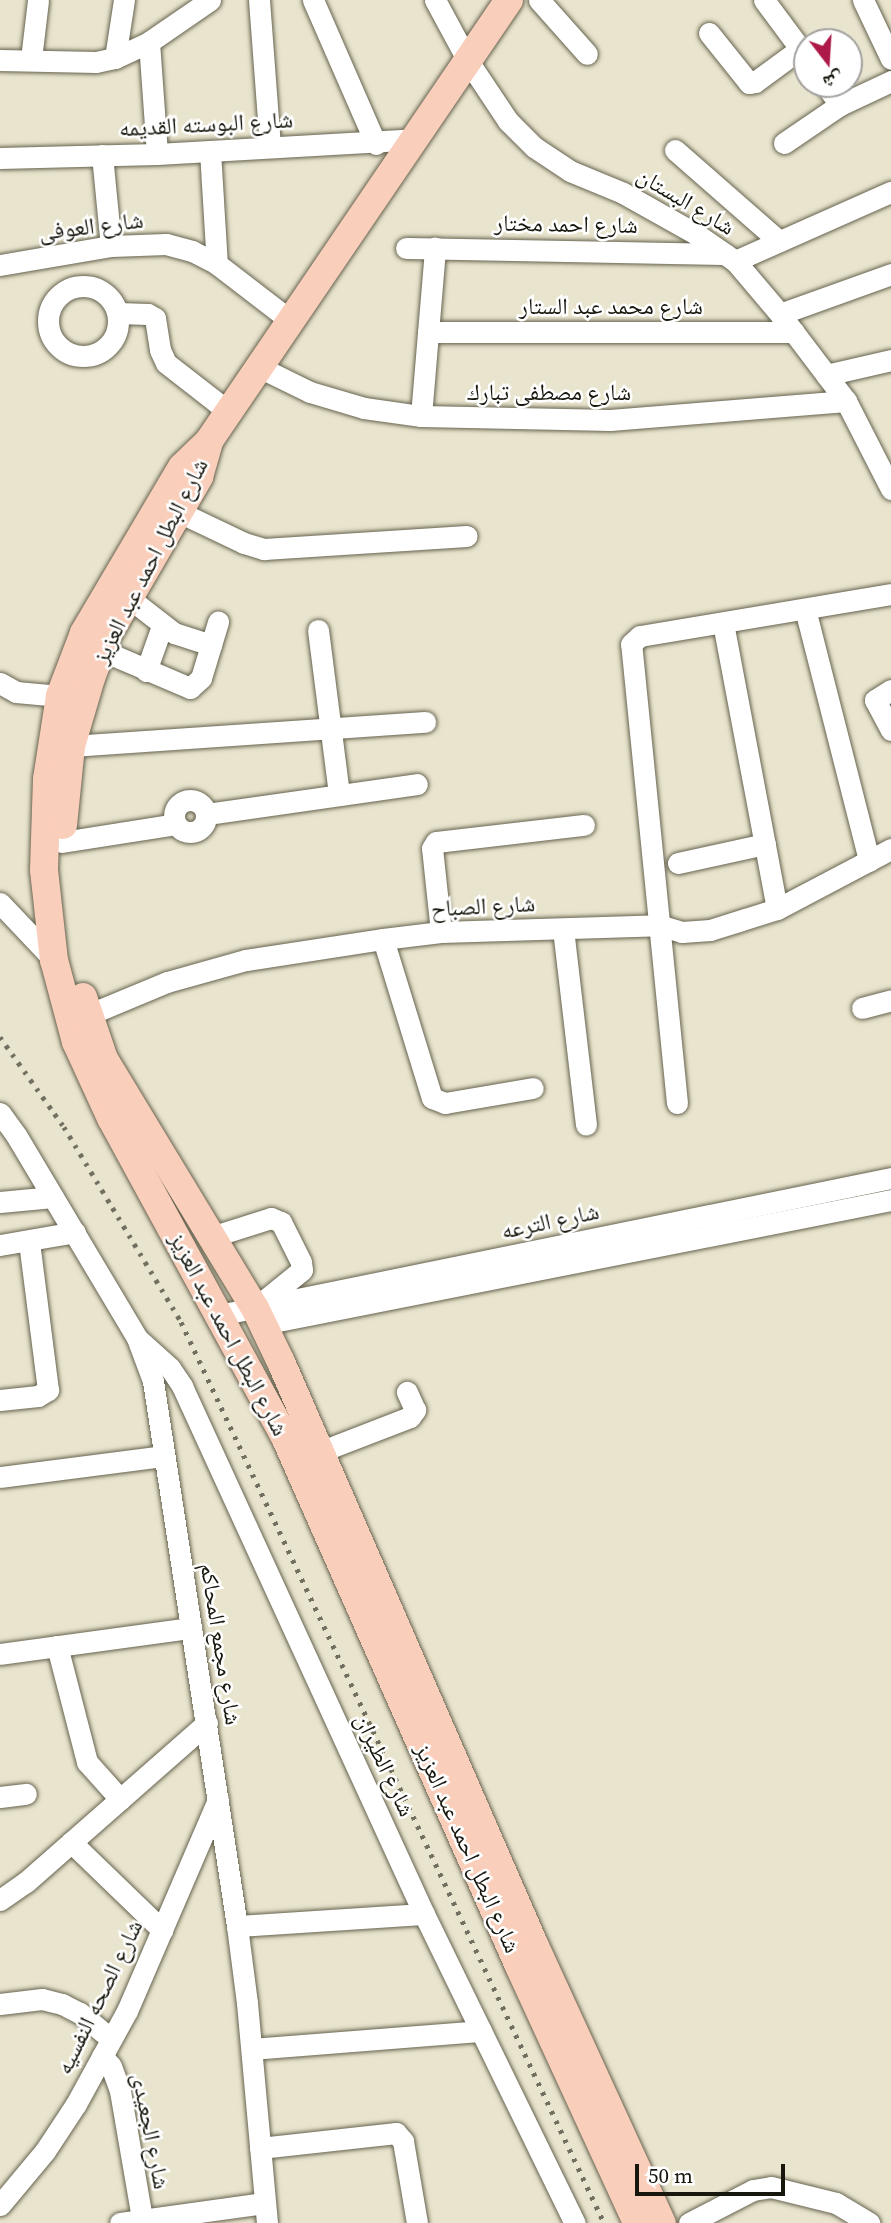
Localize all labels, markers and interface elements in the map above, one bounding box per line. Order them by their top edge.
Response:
north arrow [793,28,863,98]
text: ش [820,66,847,97]
street label: شارع البوسته القديمه [118,106,294,142]
street label: شارع البستان [632,161,740,241]
street label: شارع العوفى [37,206,145,246]
street label: شارع احمد مختار [494,209,638,239]
street label: شارع محمد عبد الستار [519,292,703,320]
street label: شارع مصطفى تبارك [467,378,631,406]
street label: شارع البطل احمد عبد العزيز [86,454,214,668]
street label: شارع الصباح [430,889,536,923]
street label: شارع الترعه [499,1197,601,1245]
street label: شارع البطل احمد عبد العزيز [164,1228,294,1440]
street label: شارع مجمع المحاكم [195,1561,247,1727]
street label: شارع الطيران [349,1709,421,1821]
street label: شارع البطل احمد عبد العزيز [409,1739,527,1957]
street label: شارع الصحه النفسيه [50,1915,148,2079]
street label: شارع الجعيدى [126,2071,176,2191]
scale bar [639,2150,790,2194]
text: 50 m [648,2161,693,2190]

